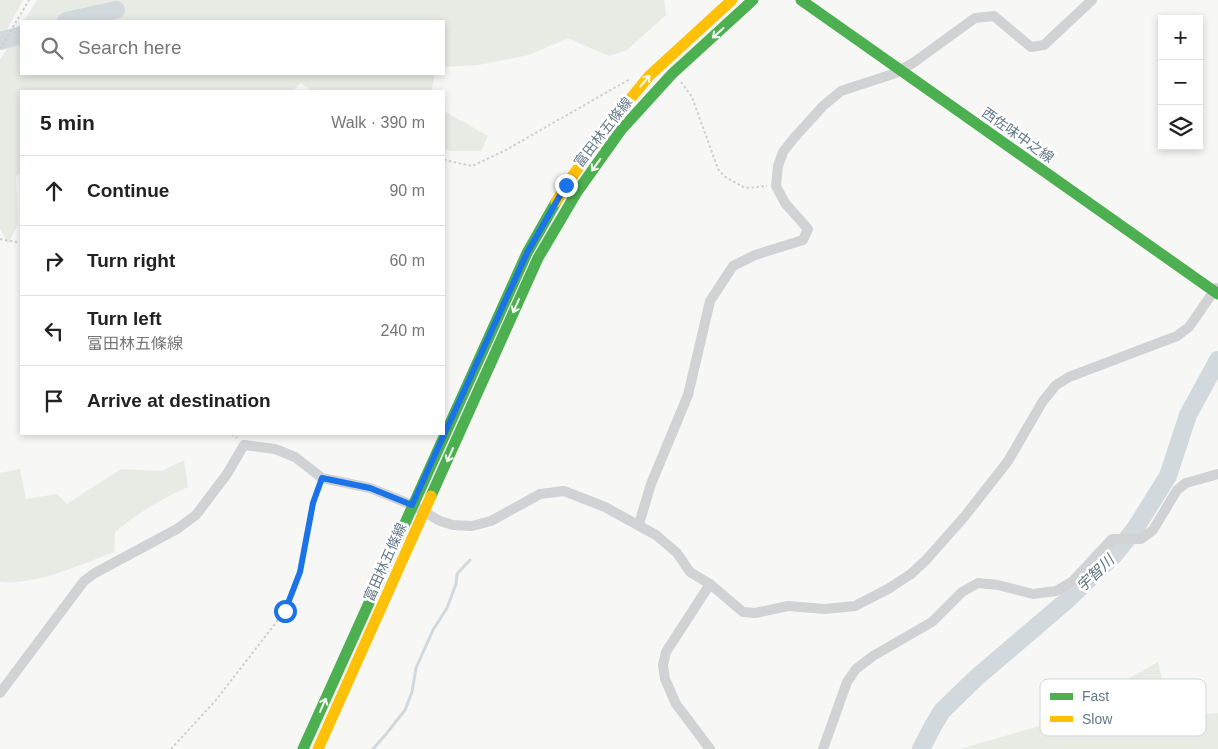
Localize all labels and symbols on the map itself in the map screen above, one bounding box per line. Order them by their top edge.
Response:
one-way arrow [711,27,724,39]
one-way arrow [640,75,651,88]
street label: 富田林五條線 [571,94,635,170]
street label: 西佐味中之線 [979,104,1057,166]
one-way arrow [591,158,601,172]
route end [555,174,578,197]
one-way arrow [511,298,521,313]
one-way arrow [445,447,455,462]
street label: 富田林五條線 [361,520,409,604]
water label: 宇智川 [1073,550,1119,595]
route start [274,600,297,623]
legend [1040,679,1206,736]
text: Fast [1082,688,1109,704]
one-way arrow [318,697,328,712]
text: Slow [1082,711,1113,727]

